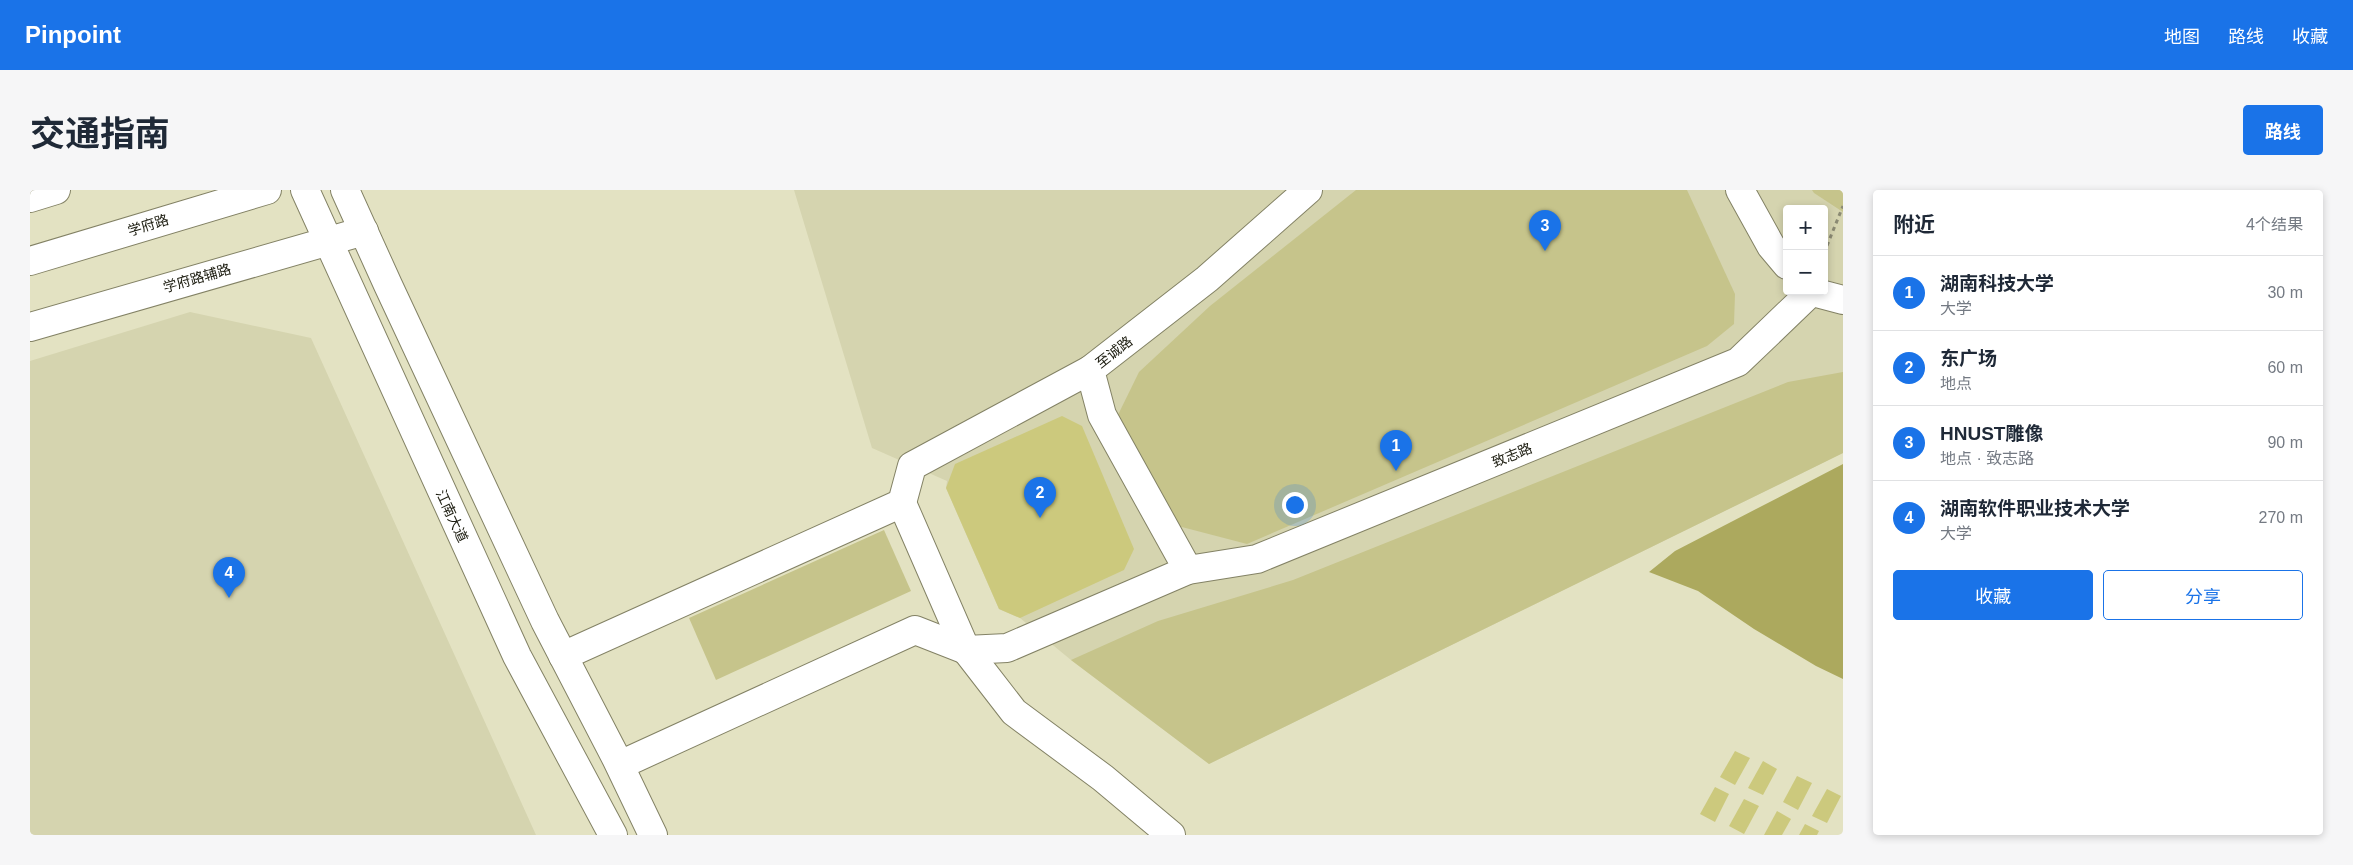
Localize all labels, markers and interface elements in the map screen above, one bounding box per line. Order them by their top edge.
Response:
text: Pinpoint [25,21,121,48]
text: 地图 [2164,27,2200,47]
text: 路线 [2228,27,2264,47]
text: 收藏 [2292,27,2328,47]
button: 路线 [2243,105,2323,155]
text: 交通指南 [30,114,170,153]
map controls [1783,205,1828,295]
button: + [1783,205,1828,250]
pin: 3 [1529,210,1561,251]
street label: 学府路 [126,211,170,239]
text: 附近 [1893,213,1935,236]
text: 4个结果 [2246,216,2303,233]
button: − [1783,250,1828,295]
street label: 学府路辅路 [161,261,233,295]
text: 湖南科技大学 [1940,273,2054,294]
text: 1 [1905,284,1913,301]
text: 30 m [2267,284,2303,301]
text: 大学 [1940,300,1972,317]
street label: 至诚路 [1093,333,1135,371]
text: 东广场 [1940,348,1997,369]
text: 2 [1905,359,1913,376]
text: 60 m [2267,359,2303,376]
text: 地点 [1940,375,1972,392]
text: HNUST雕像 [1940,423,2043,444]
pin: 1 [1380,430,1412,471]
text: 3 [1905,434,1913,451]
text: 90 m [2267,434,2303,451]
street label: 致志路 [1490,440,1534,470]
text: 地点 · 致志路 [1940,450,2034,467]
pin: 2 [1024,477,1056,518]
street label: 江南大道 [433,487,471,545]
your location [1282,492,1308,518]
text: 湖南软件职业技术大学 [1940,498,2130,519]
text: 4 [1905,509,1913,526]
text: 270 m [2259,509,2303,526]
text: 大学 [1940,525,1972,542]
pin: 4 [213,557,245,598]
button: 收藏 [1893,570,2093,620]
button: 分享 [2103,570,2303,620]

